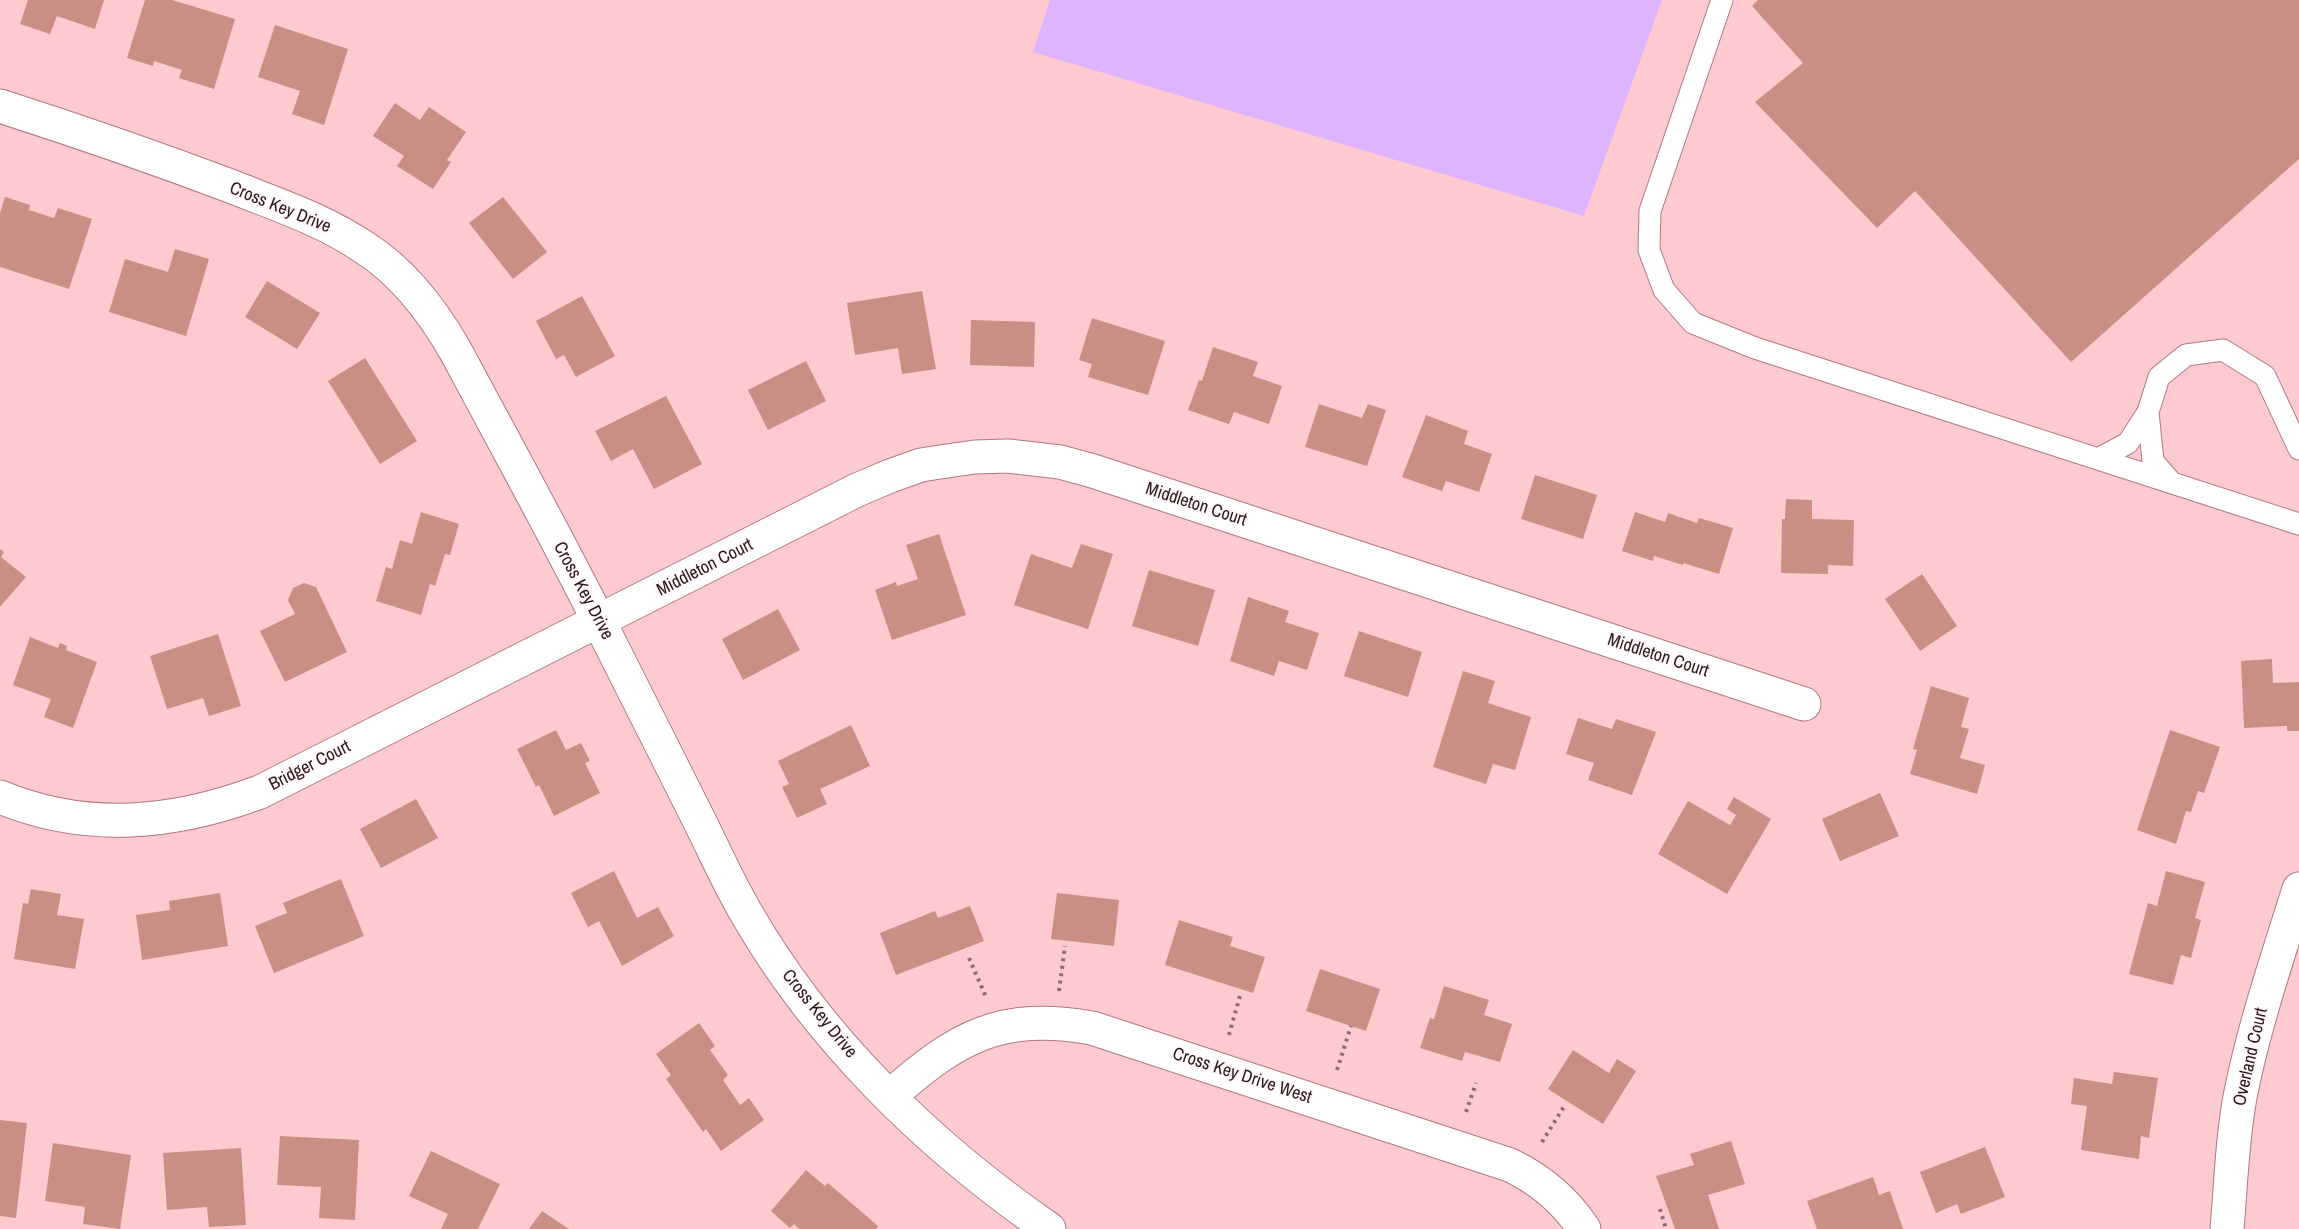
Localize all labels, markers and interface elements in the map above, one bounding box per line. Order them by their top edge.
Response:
street label: Cross Key Drive [226,178,334,238]
street label: Middleton Court [1143,479,1249,531]
street label: Middleton Court [653,535,757,601]
street label: Cross Key Drive [548,538,618,644]
street label: Middleton Court [1605,630,1711,682]
street label: Bridger Court [266,736,354,796]
street label: Cross Key Drive [777,965,861,1063]
street label: Overland Court [2229,1006,2273,1108]
street label: Cross Key Drive West [1170,1043,1314,1109]

